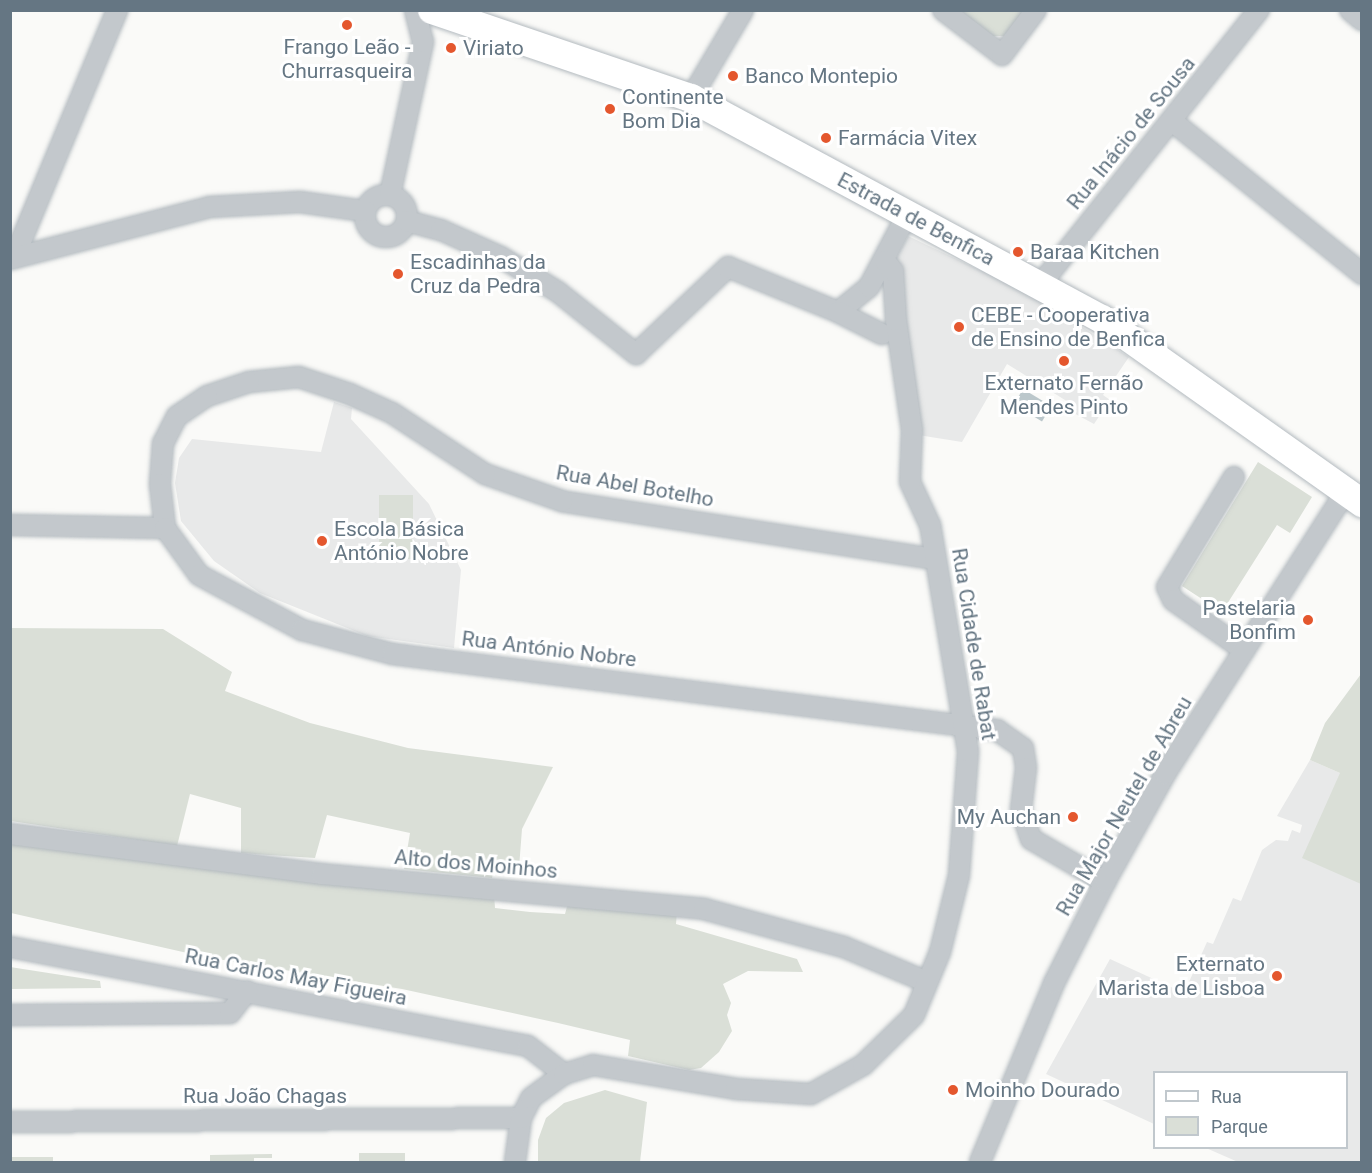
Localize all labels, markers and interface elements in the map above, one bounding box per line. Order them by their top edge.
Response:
marker: Frango Leão - Churrasqueira [340,18,354,32]
place label: Frango Leão - Churrasqueira [282,34,412,84]
place label: Viriato [463,35,524,61]
marker: Viriato [444,41,458,55]
street label: Rua Inácio de Sousa [1062,51,1200,215]
place label: Banco Montepio [745,63,898,89]
marker: Banco Montepio [726,69,740,83]
place label: Continente Bom Dia [622,84,724,134]
marker: Continente Bom Dia [603,102,617,116]
place label: Farmácia Vitex [838,125,977,151]
marker: Farmácia Vitex [819,131,833,145]
street label: Estrada de Benfica [833,167,999,271]
place label: Baraa Kitchen [1030,239,1160,265]
marker: Baraa Kitchen [1011,245,1025,259]
place label: Escadinhas da Cruz da Pedra [410,249,546,299]
marker: Escadinhas da Cruz da Pedra [391,267,405,281]
place label: CEBE - Cooperativa de Ensino de Benfica [971,302,1166,352]
marker: CEBE - Cooperativa de Ensino de Benfica [952,320,966,334]
marker: Externato Fernão Mendes Pinto [1057,354,1071,368]
place label: Externato Fernão Mendes Pinto [985,370,1143,420]
street label: Rua Abel Botelho [554,460,716,512]
place label: Escola Básica António Nobre [334,516,469,566]
marker: Escola Básica António Nobre [315,534,329,548]
street label: Rua Cidade de Rabat [946,546,1002,742]
place label: Pastelaria Bonfim [1202,595,1296,645]
marker: Pastelaria Bonfim [1301,613,1315,627]
street label: Rua António Nobre [460,626,638,672]
street label: Rua Major Neutel de Abreu [1051,692,1197,920]
place label: My Auchan [957,804,1061,830]
marker: My Auchan [1066,810,1080,824]
street label: Alto dos Moinhos [393,844,559,884]
street label: Rua Carlos May Figueira [183,943,409,1011]
place label: Externato Marista de Lisboa [1098,951,1265,1001]
marker: Externato Marista de Lisboa [1270,969,1284,983]
legend [1153,1071,1348,1149]
place label: Moinho Dourado [965,1077,1120,1103]
street label: Rua João Chagas [183,1083,347,1109]
marker: Moinho Dourado [946,1083,960,1097]
text: Rua [1211,1086,1242,1107]
text: Parque [1211,1116,1268,1137]

